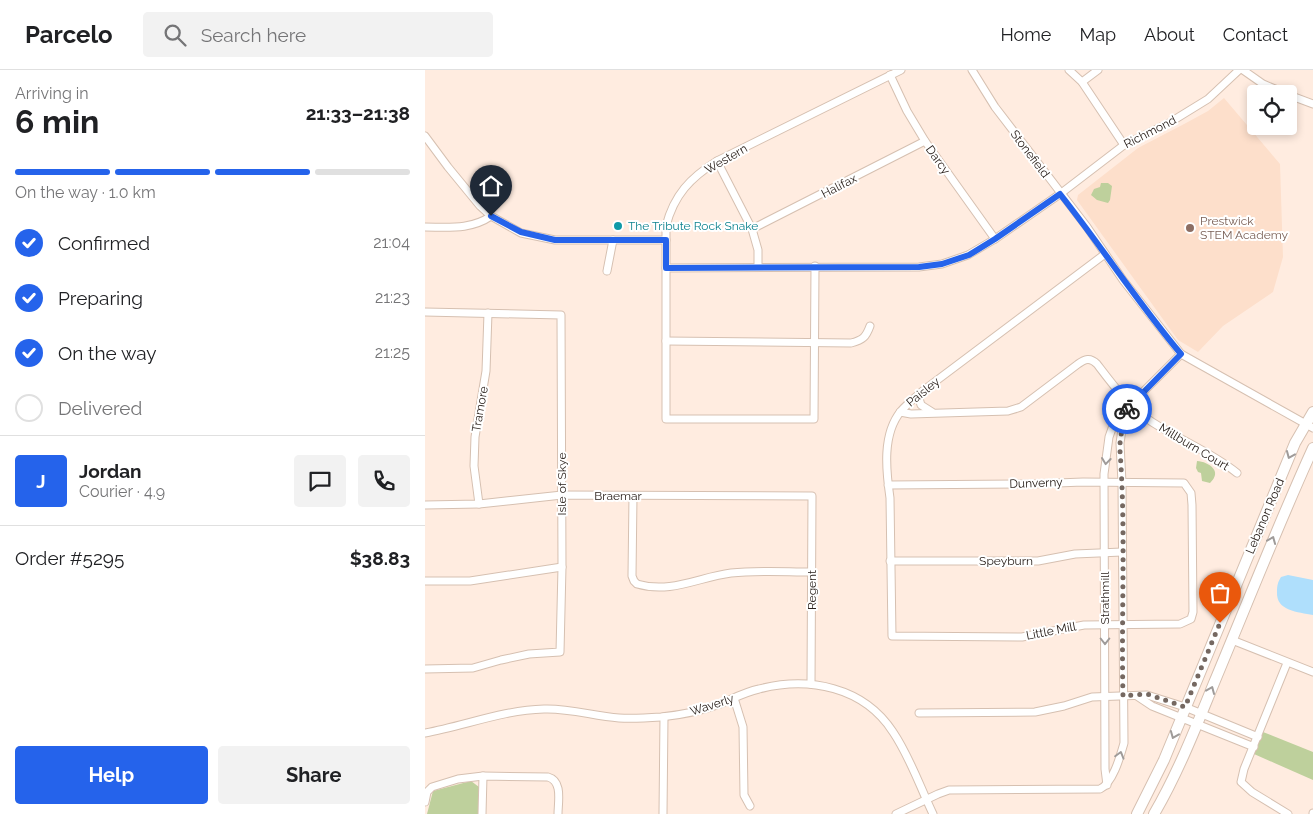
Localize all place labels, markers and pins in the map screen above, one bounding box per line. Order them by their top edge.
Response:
pin [470,165,512,216]
place label: Prestwick STEM Academy [1200,214,1289,242]
place label: The Tribute Rock Snake [628,219,758,233]
marker: The Tribute Rock Snake [612,220,624,232]
marker: Prestwick STEM Academy [1184,222,1196,234]
pin [1199,572,1241,623]

